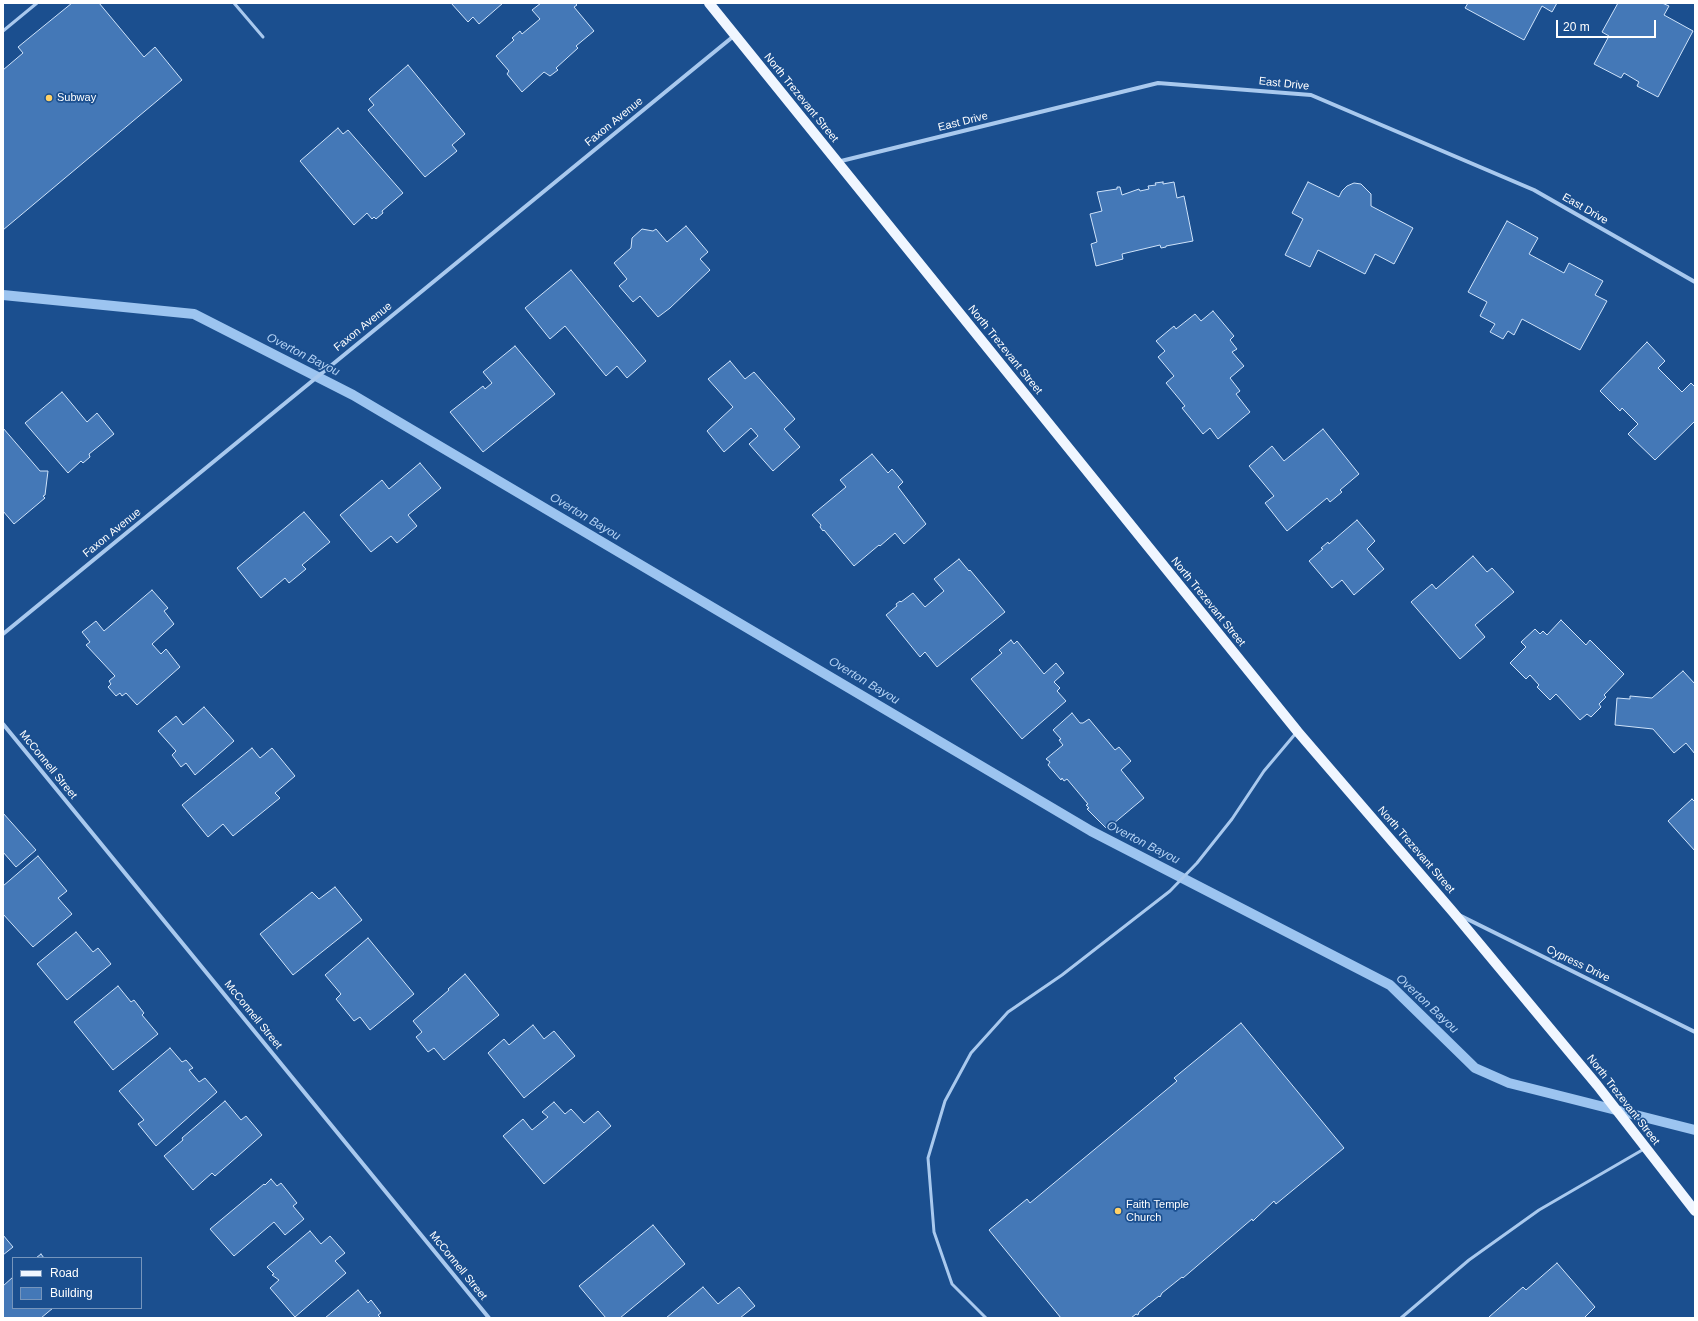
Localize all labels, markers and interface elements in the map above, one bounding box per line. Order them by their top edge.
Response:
scale bar [1558,12,1658,38]
text: 20 m [1563,20,1590,34]
street label: North Trezevant Street [761,51,841,145]
street label: East Drive [1258,75,1310,93]
place label: Subway [57,91,96,105]
marker: Subway [44,93,54,103]
street label: Faxon Avenue [582,95,646,149]
street label: East Drive [937,109,989,135]
street label: East Drive [1560,191,1610,227]
street label: Faxon Avenue [331,300,395,354]
street label: North Trezevant Street [965,303,1045,397]
water label: Overton Bayou [264,330,342,380]
water label: Overton Bayou [547,490,623,544]
street label: Faxon Avenue [80,506,144,560]
street label: North Trezevant Street [1168,555,1248,649]
water label: Overton Bayou [826,654,902,708]
street label: McConnell Street [16,728,80,802]
street label: North Trezevant Street [1375,804,1457,896]
water label: Overton Bayou [1104,818,1182,868]
street label: Cypress Drive [1544,943,1612,985]
water label: Overton Bayou [1393,971,1461,1037]
street label: McConnell Street [221,978,285,1052]
street label: North Trezevant Street [1584,1052,1662,1148]
place label: Faith Temple Church [1126,1198,1189,1224]
marker: Faith Temple Church [1113,1206,1123,1216]
street label: McConnell Street [426,1229,490,1303]
legend [12,1257,142,1309]
text: Road [50,1266,79,1280]
text: Building [50,1286,93,1300]

